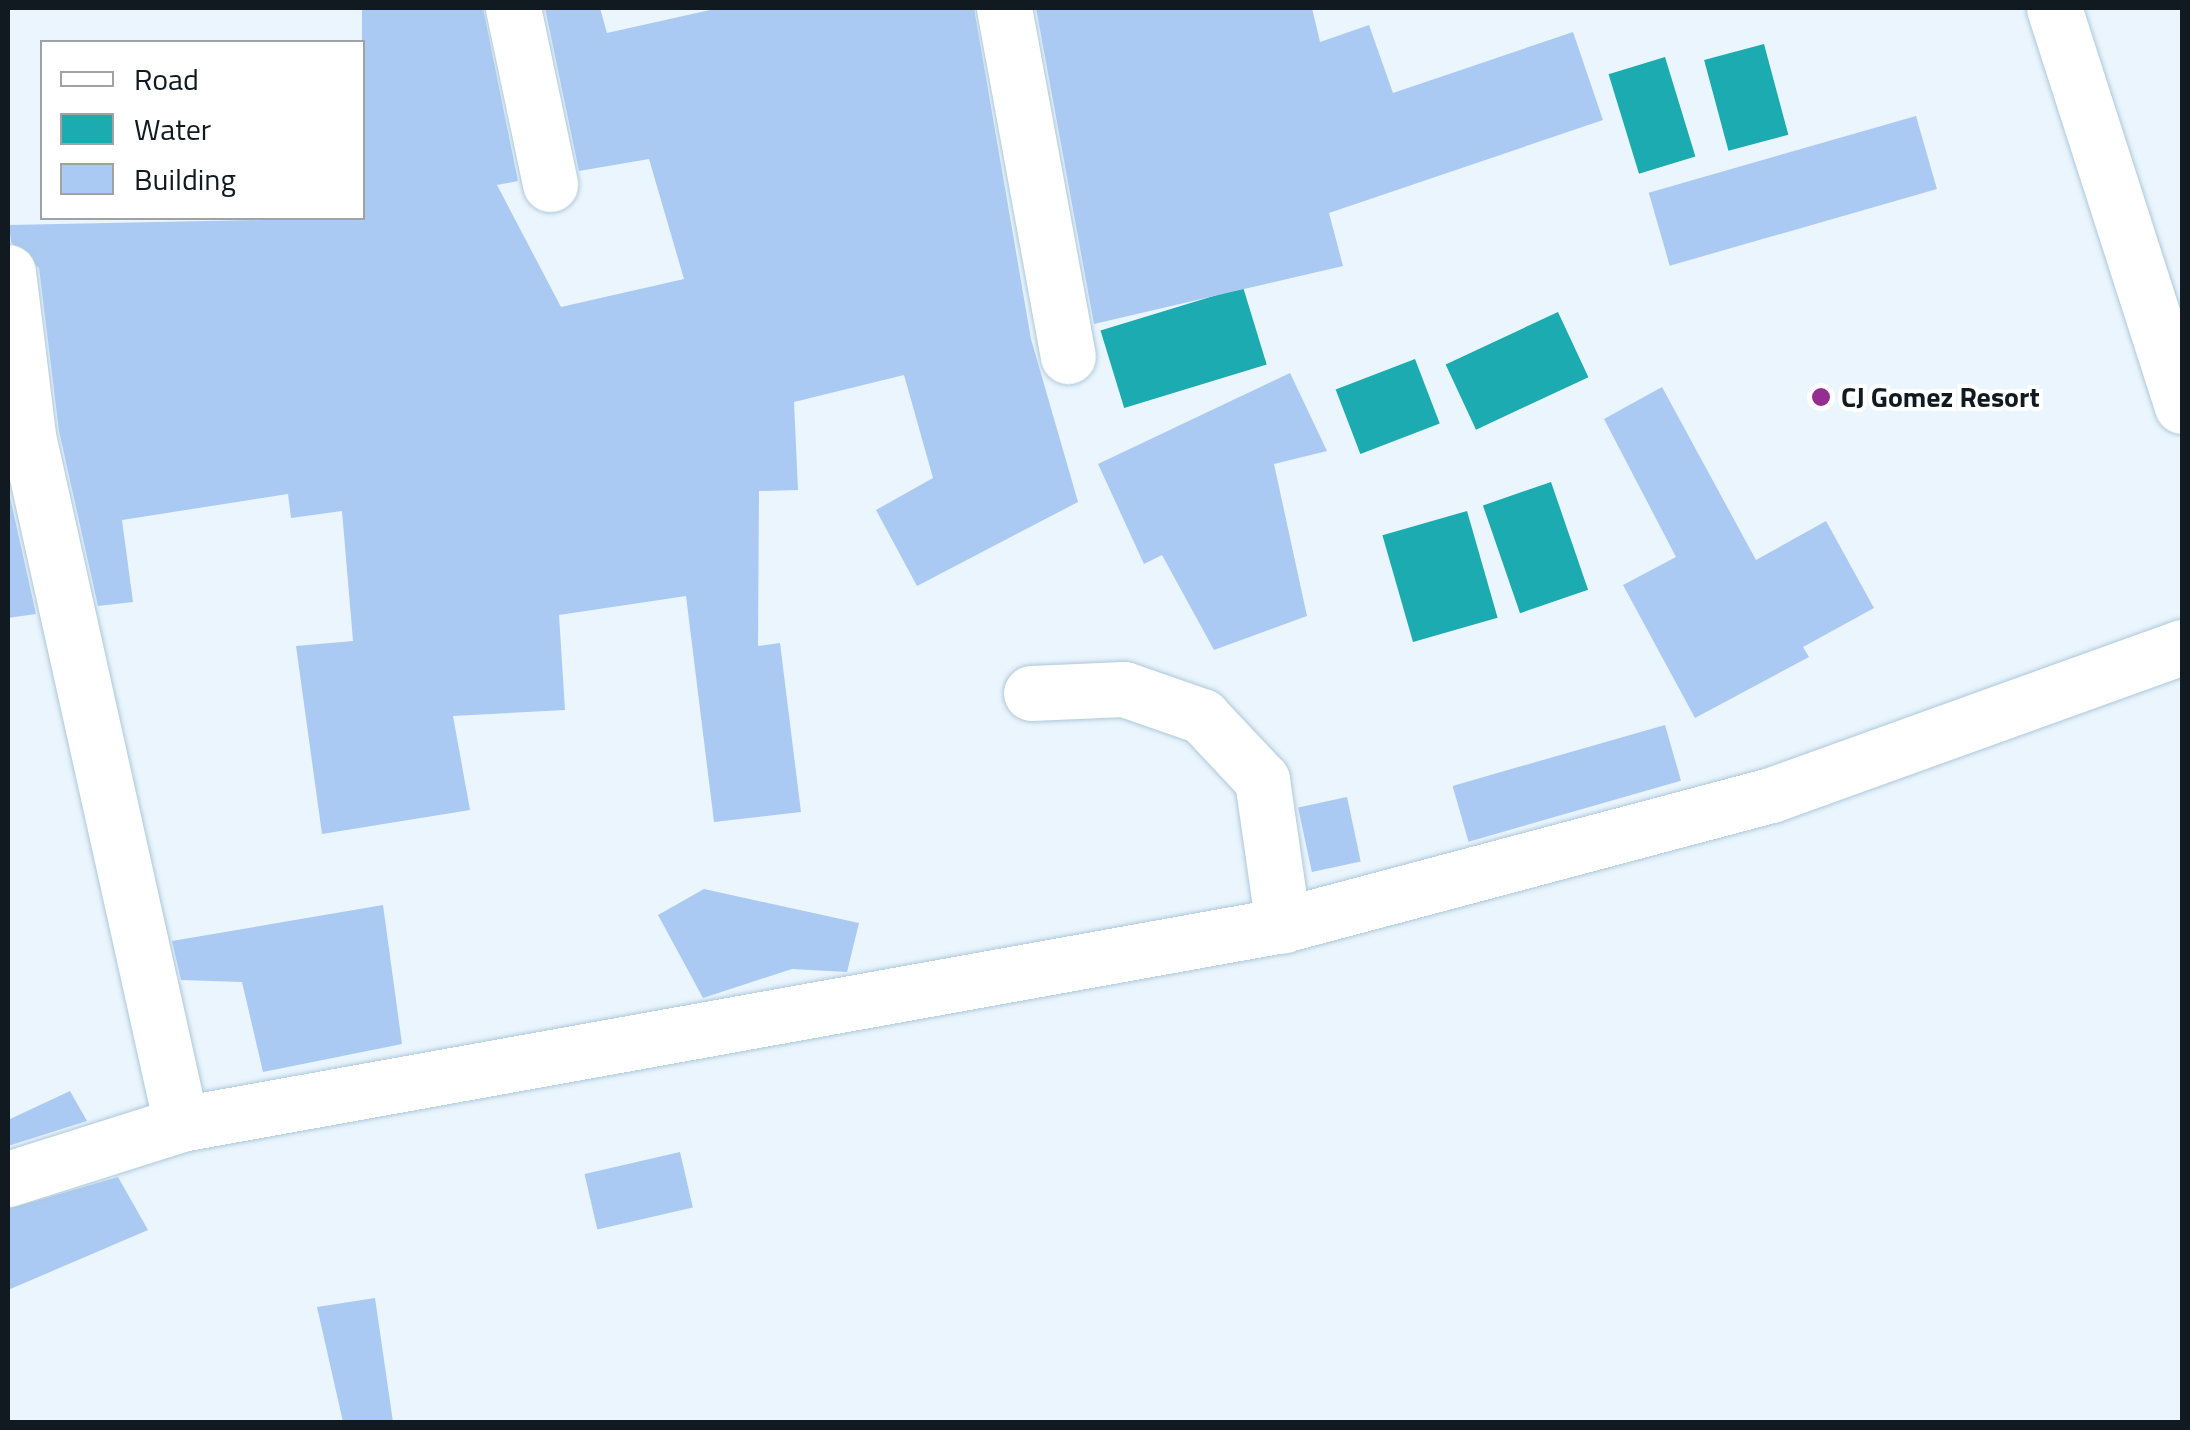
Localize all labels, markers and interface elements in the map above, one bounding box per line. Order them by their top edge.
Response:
legend [40,40,365,220]
text: Road [134,56,199,102]
text: Water [134,106,211,152]
text: Building [134,156,236,202]
place label: CJ Gomez Resort [1841,380,2040,414]
marker: CJ Gomez Resort [1810,386,1832,408]

